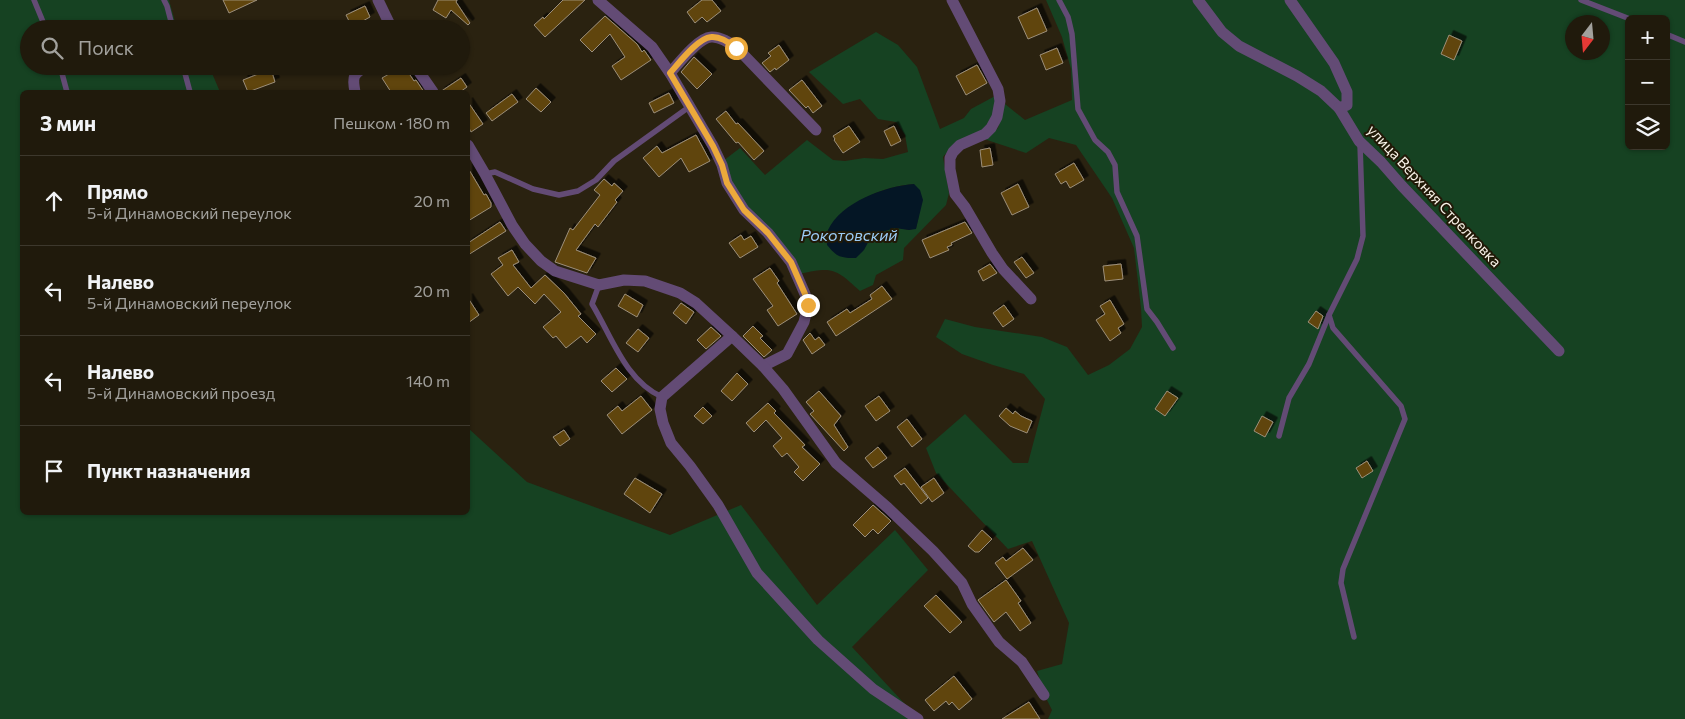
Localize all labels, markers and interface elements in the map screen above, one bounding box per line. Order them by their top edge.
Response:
north arrow [1565,15,1610,60]
map controls [1625,15,1670,150]
button: + [1625,15,1670,60]
search box [20,20,470,75]
icon: search [38,34,66,62]
text: Поиск [78,36,134,59]
route start [725,37,748,60]
button: − [1625,60,1670,105]
button: layers [1625,105,1670,150]
text: 3 мин [40,110,96,135]
text: Пешком · 180 m [333,113,450,132]
street label: улица Верхняя Стрелковка [1364,120,1505,270]
text: Прямо [87,180,148,203]
icon: ahead [40,187,68,215]
text: 20 m [414,191,450,210]
text: 5-й Динамовский переулок [87,203,292,222]
water label: Рокотовский [800,225,898,244]
text: Налево [87,270,154,293]
icon: left [40,277,68,305]
text: 20 m [414,281,450,300]
text: 5-й Динамовский переулок [87,293,292,312]
route end [797,294,820,317]
text: Налево [87,360,154,383]
icon: left [40,367,68,395]
text: 140 m [406,371,450,390]
text: 5-й Динамовский проезд [87,383,275,402]
icon: arrive [40,457,68,485]
text: Пункт назначения [87,459,250,482]

